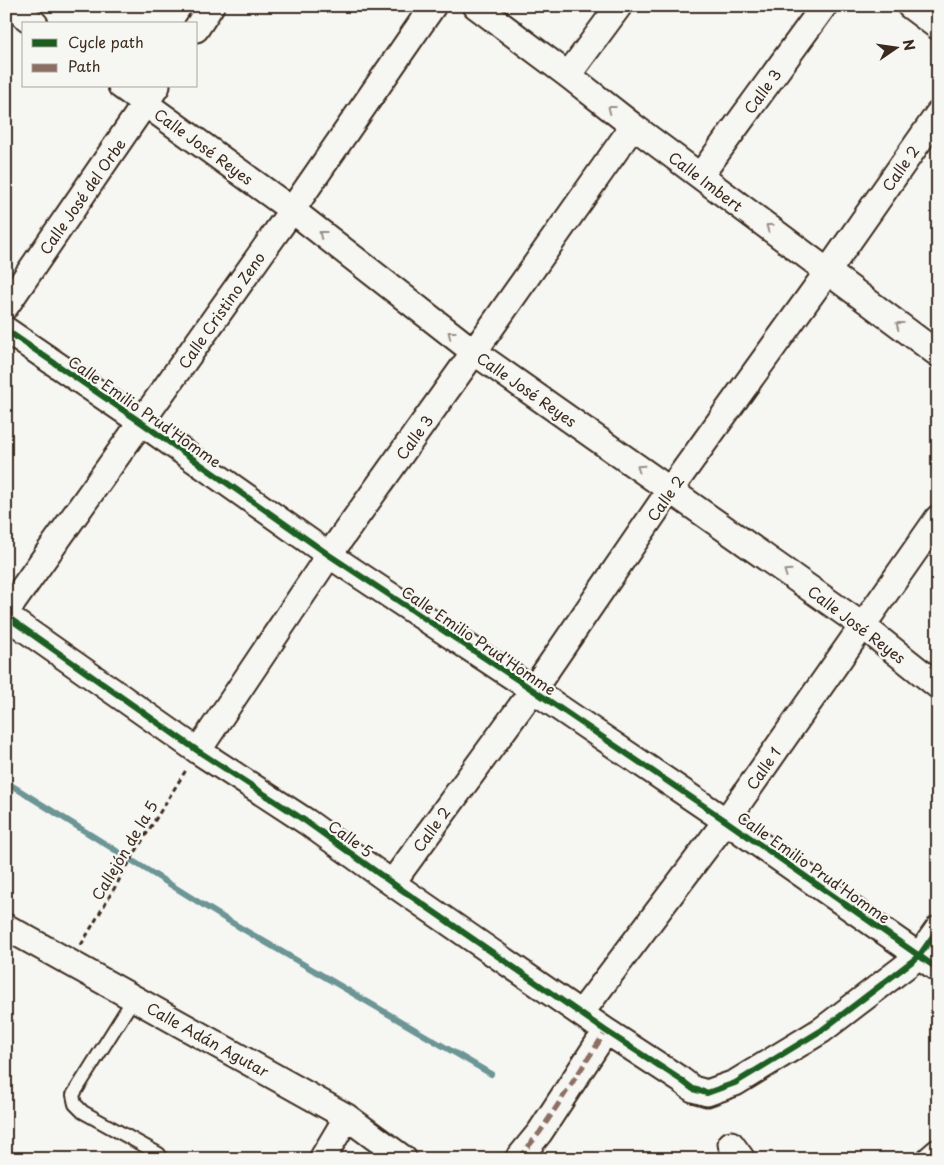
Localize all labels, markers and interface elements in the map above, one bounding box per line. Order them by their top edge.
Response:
legend [22,22,198,88]
north arrow [872,22,922,72]
text: Cycle path [68,30,144,53]
text: N [898,37,921,53]
text: Path [68,54,100,77]
street label: Calle 3 [738,64,786,118]
street label: Calle José Reyes [150,102,258,190]
one-way arrow [607,106,617,115]
street label: Calle José del Orbe [33,133,131,259]
street label: Calle 2 [876,140,924,196]
street label: Calle Imbert [664,145,748,217]
one-way arrow [765,224,775,233]
one-way arrow [319,231,328,240]
street label: Calle Cristino Zeno [172,247,270,373]
one-way arrow [895,322,905,331]
one-way arrow [448,331,457,339]
street label: Calle José Reyes [472,346,582,432]
street label: Calle Emilio Prud'Homme [64,349,226,473]
street label: Calle 3 [390,410,438,464]
one-way arrow [637,466,646,474]
street label: Calle 2 [641,470,689,526]
one-way arrow [783,569,793,578]
street label: Calle José Reyes [803,579,911,669]
street label: Calle Emilio Prud'Homme [397,580,561,700]
street label: Calle 1 [740,742,786,794]
street label: Callejón de la 5 [85,796,163,904]
street label: Calle 2 [407,801,455,857]
street label: Calle Emilio Prud'Homme [733,805,895,929]
street label: Calle 5 [324,814,378,862]
street label: Calle Adán Agutar [143,996,273,1082]

